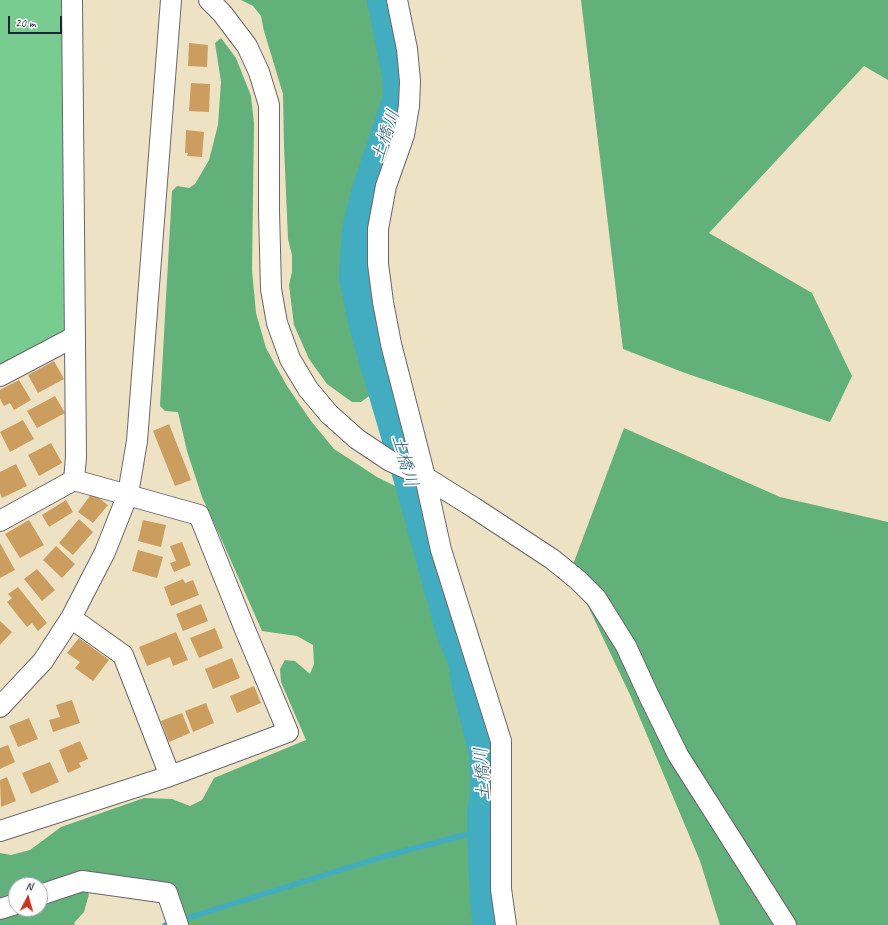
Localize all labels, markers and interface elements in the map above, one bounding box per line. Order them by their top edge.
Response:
scale bar [10,8,64,34]
text: 20 m [15,15,35,31]
water label: 土橋川 [367,107,405,165]
water label: 土橋川 [386,432,422,490]
water label: 土橋川 [471,746,495,802]
north arrow [8,877,48,917]
text: N [25,879,33,893]

